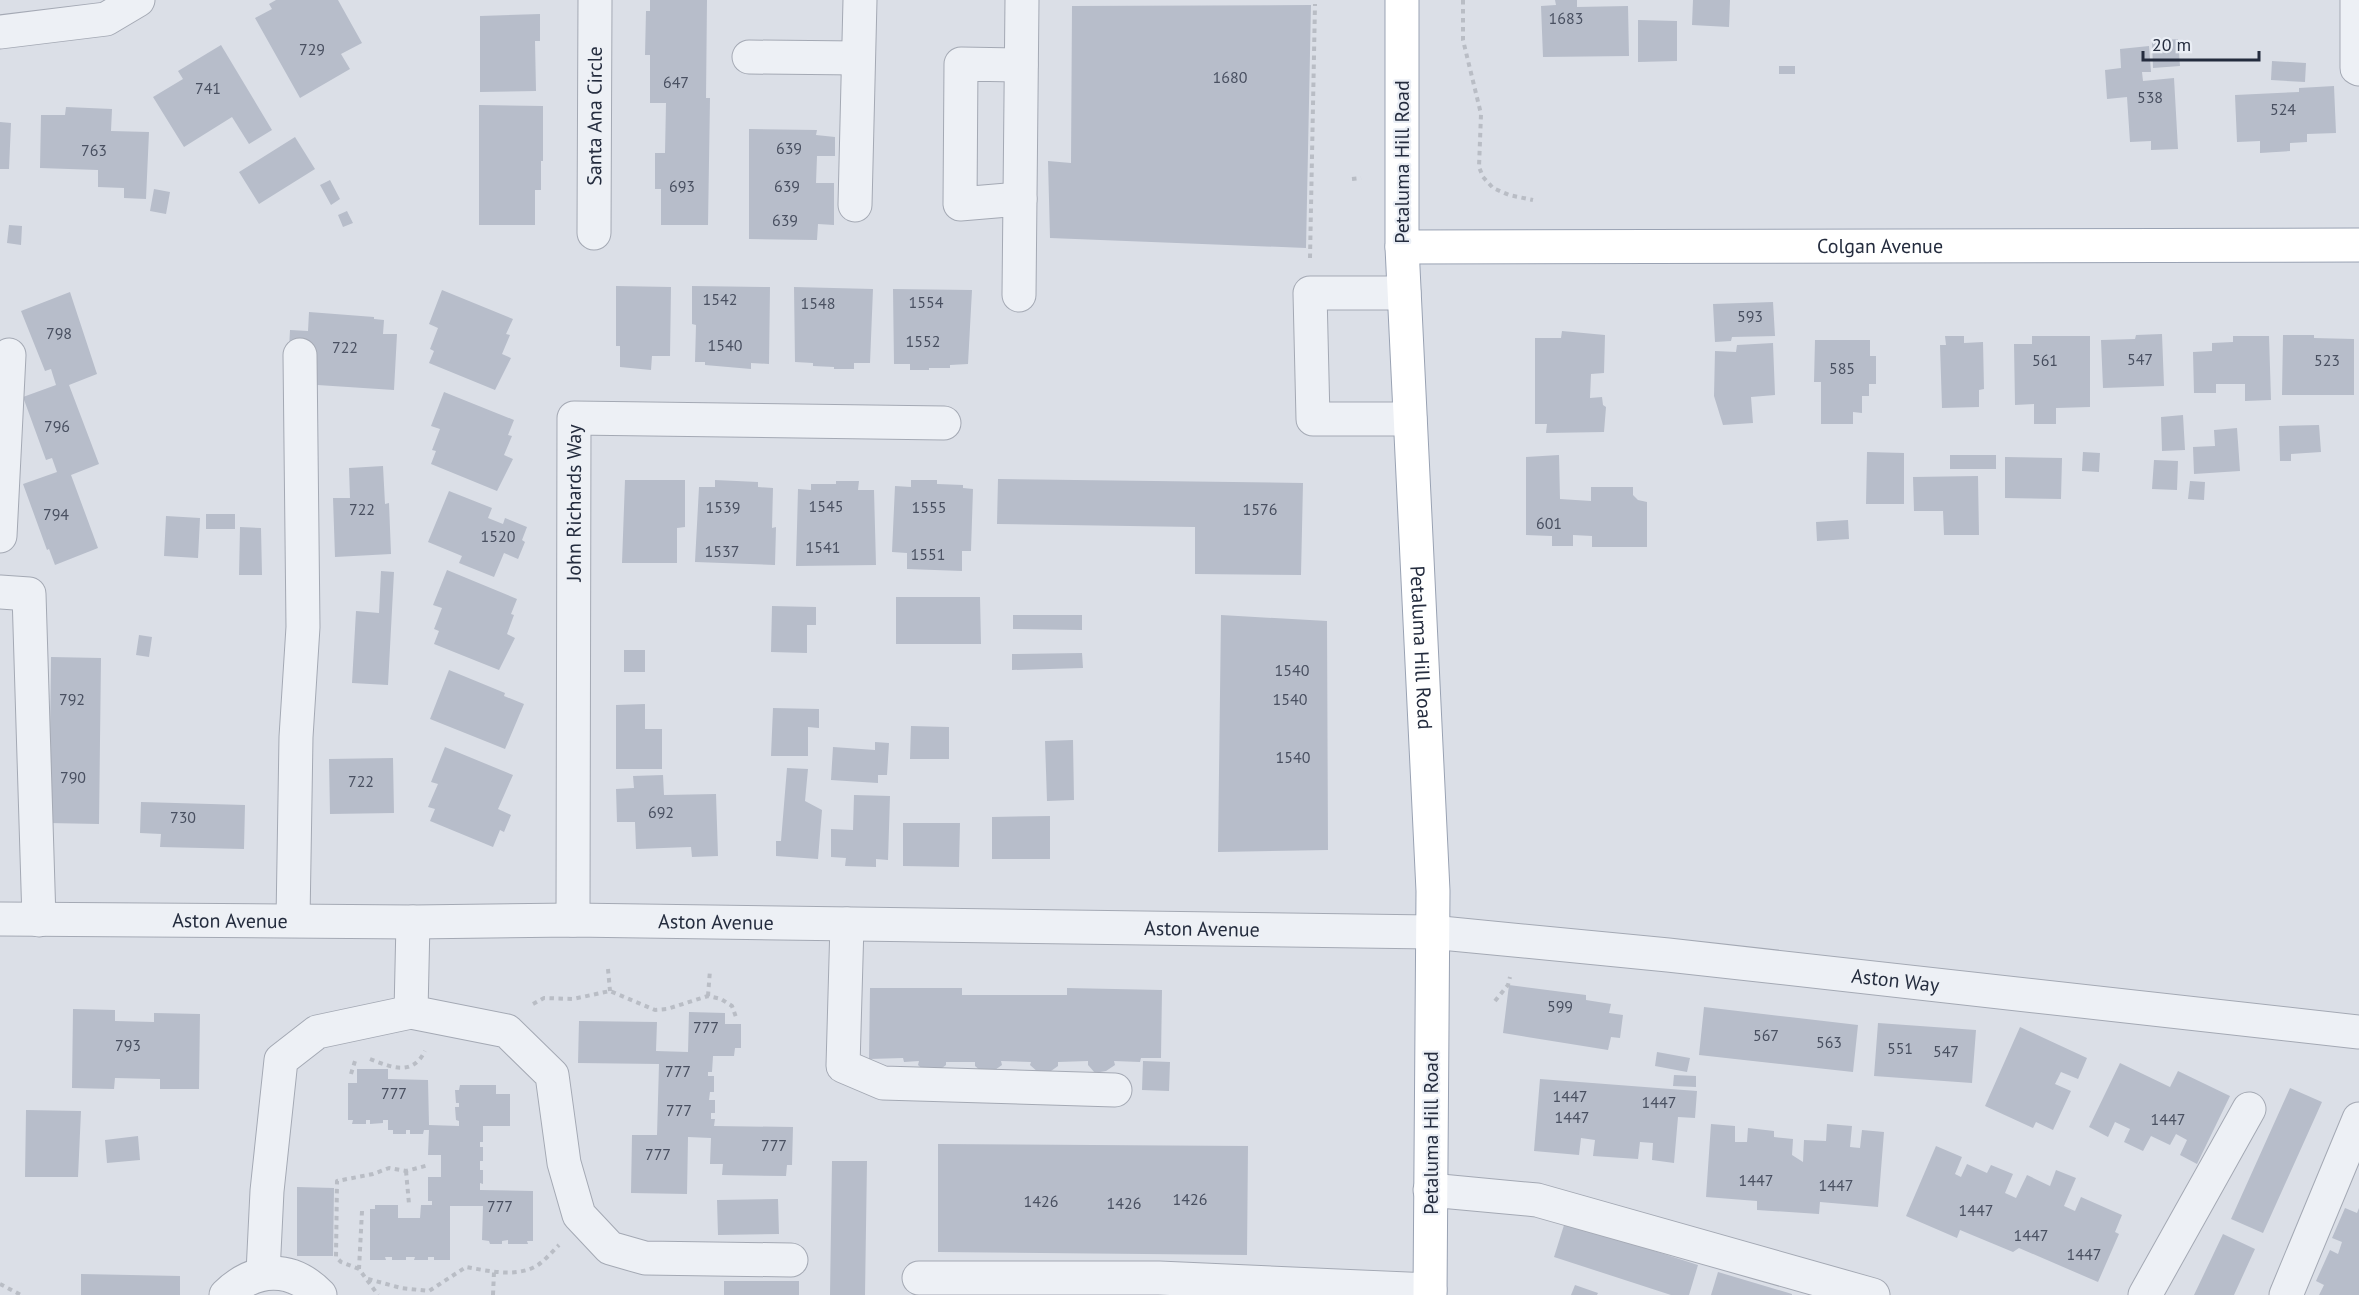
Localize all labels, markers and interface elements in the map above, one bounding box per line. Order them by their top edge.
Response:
house number: 1683 [1549,8,1583,28]
scale bar [2143,24,2258,62]
text: 20 m [2152,33,2191,56]
house number: 729 [299,39,325,59]
street label: Santa Ana Circle [581,46,608,186]
house number: 1680 [1213,67,1248,87]
house number: 647 [663,72,689,92]
house number: 741 [195,78,221,98]
street label: Petaluma Hill Road [1389,80,1415,244]
house number: 538 [2137,87,2163,107]
house number: 524 [2270,99,2296,119]
house number: 639 [776,138,802,158]
house number: 763 [81,140,107,160]
house number: 693 [669,176,695,196]
house number: 639 [774,176,800,196]
house number: 639 [772,210,798,230]
street label: Colgan Avenue [1817,233,1943,259]
house number: 1542 [703,289,737,309]
house number: 1554 [909,292,944,312]
house number: 1548 [801,293,835,313]
house number: 593 [1737,306,1763,326]
house number: 798 [46,323,72,343]
house number: 1552 [906,331,940,351]
house number: 1540 [708,335,743,355]
house number: 722 [332,337,358,357]
house number: 547 [2127,349,2153,369]
house number: 561 [2032,350,2058,370]
house number: 523 [2314,350,2340,370]
house number: 585 [1829,358,1855,378]
house number: 796 [44,416,70,436]
street label: John Richards Way [561,424,587,583]
house number: 1545 [809,496,843,516]
house number: 1539 [706,497,740,517]
house number: 1555 [912,497,946,517]
house number: 722 [349,499,375,519]
house number: 1576 [1243,499,1277,519]
house number: 794 [43,504,69,524]
house number: 601 [1536,513,1562,533]
house number: 1520 [481,526,516,546]
house number: 1541 [806,537,840,557]
house number: 1537 [705,541,739,561]
house number: 1551 [911,544,945,564]
street label: Petaluma Hill Road [1404,565,1438,730]
house number: 1540 [1275,660,1310,680]
house number: 792 [59,689,85,709]
house number: 1540 [1273,689,1308,709]
house number: 1540 [1276,747,1311,767]
house number: 790 [60,767,86,787]
house number: 722 [348,771,374,791]
house number: 692 [648,802,674,822]
house number: 730 [170,807,196,827]
street label: Aston Avenue [172,907,288,934]
street label: Aston Avenue [658,908,774,936]
street label: Aston Avenue [1144,915,1260,943]
street label: Aston Way [1850,963,1941,998]
house number: 599 [1547,996,1573,1016]
house number: 777 [693,1017,719,1037]
house number: 567 [1753,1025,1779,1045]
house number: 563 [1816,1032,1842,1052]
house number: 793 [115,1035,141,1055]
house number: 551 [1887,1038,1913,1058]
house number: 547 [1933,1041,1959,1061]
street label: Petaluma Hill Road [1418,1051,1444,1215]
house number: 777 [665,1061,691,1081]
house number: 777 [381,1083,407,1103]
house number: 1447 [1553,1086,1587,1106]
house number: 1447 [1642,1092,1676,1112]
house number: 777 [666,1100,692,1120]
house number: 1447 [1555,1107,1589,1127]
house number: 1447 [2151,1109,2185,1129]
house number: 777 [761,1135,787,1155]
house number: 777 [645,1144,671,1164]
house number: 1447 [1739,1170,1773,1190]
house number: 1447 [1819,1175,1853,1195]
house number: 1426 [1173,1189,1207,1209]
house number: 1426 [1024,1191,1058,1211]
house number: 1426 [1107,1193,1141,1213]
house number: 777 [487,1196,513,1216]
house number: 1447 [1959,1200,1993,1220]
house number: 1447 [2014,1225,2048,1245]
house number: 1447 [2067,1244,2101,1264]

